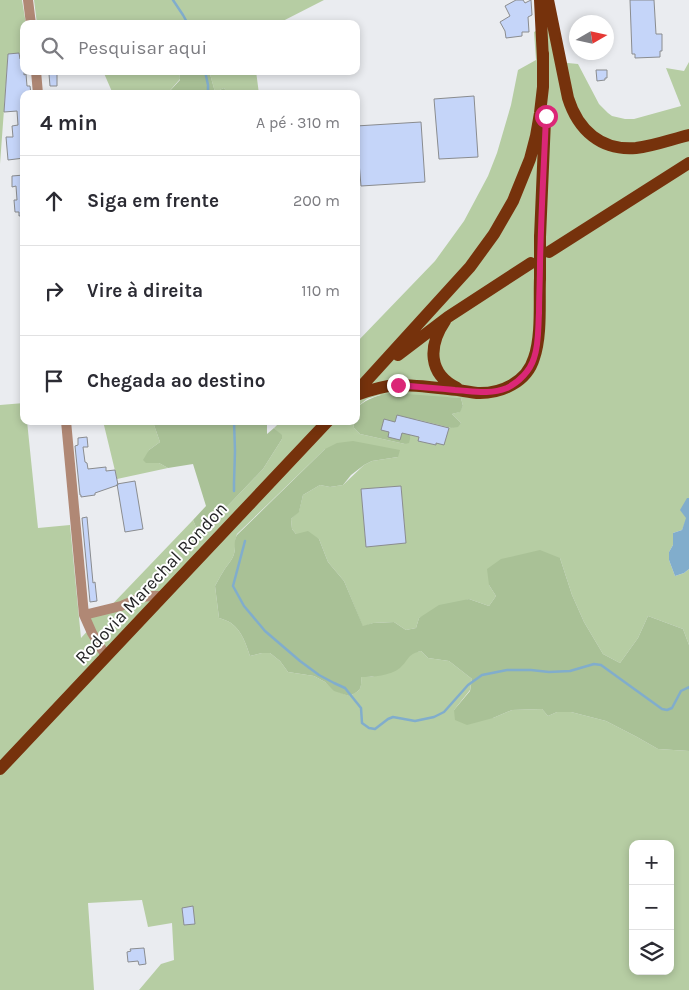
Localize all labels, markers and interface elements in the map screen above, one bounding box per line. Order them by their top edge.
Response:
north arrow [569,15,614,60]
search box [20,20,360,75]
icon: search [38,34,66,62]
text: Pesquisar aqui [78,37,207,59]
route start [535,105,558,128]
text: 4 min [40,111,98,135]
text: A pé · 310 m [256,113,340,132]
icon: ahead [40,187,68,215]
text: Siga em frente [87,190,219,212]
text: 200 m [293,191,340,210]
icon: right [40,277,68,305]
text: Vire à direita [87,280,203,302]
text: 110 m [301,281,340,300]
icon: arrive [40,367,68,395]
text: Chegada ao destino [87,370,265,392]
route end [387,374,410,397]
street label: Rodovia Marechal Rondon [70,497,232,669]
map controls [629,840,674,975]
button: + [629,840,674,885]
button: − [629,885,674,930]
button: layers [629,930,674,975]

